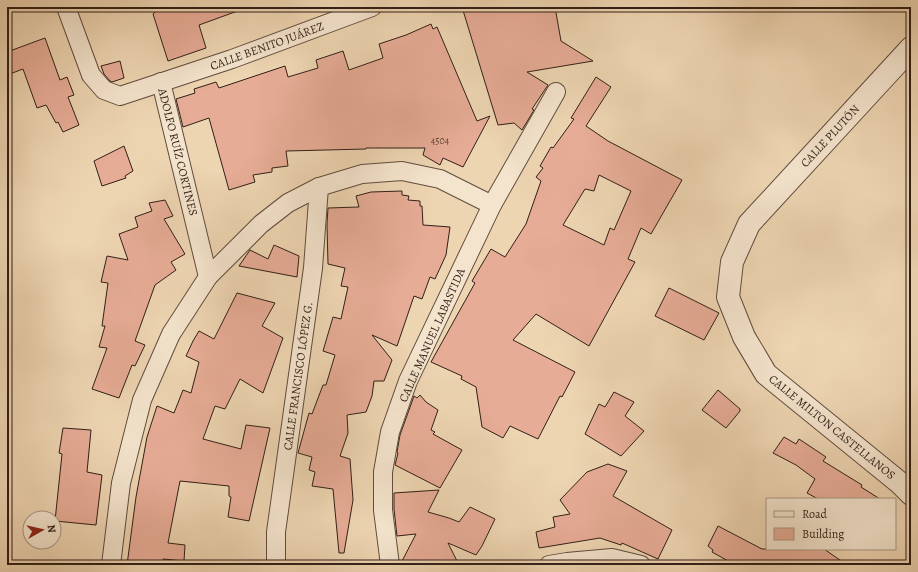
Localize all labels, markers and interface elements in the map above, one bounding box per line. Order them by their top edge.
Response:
street label: CALLE BENITO JUÁREZ [208,18,326,74]
street label: ADOLFO RUÍZ CORTINES [154,86,202,218]
street label: CALLE PLUTÓN [797,101,863,171]
house number: 4504 [431,134,450,147]
street label: CALLE MANUEL LABASTIDA [395,264,469,405]
street label: CALLE FRANCISCO LÓPEZ G. [280,301,316,451]
street label: CALLE MILTON CASTELLANOS [765,371,899,483]
legend [766,498,896,550]
text: Road [802,506,828,522]
north arrow [22,510,62,550]
text: N [43,524,59,534]
text: Building [802,526,844,542]

